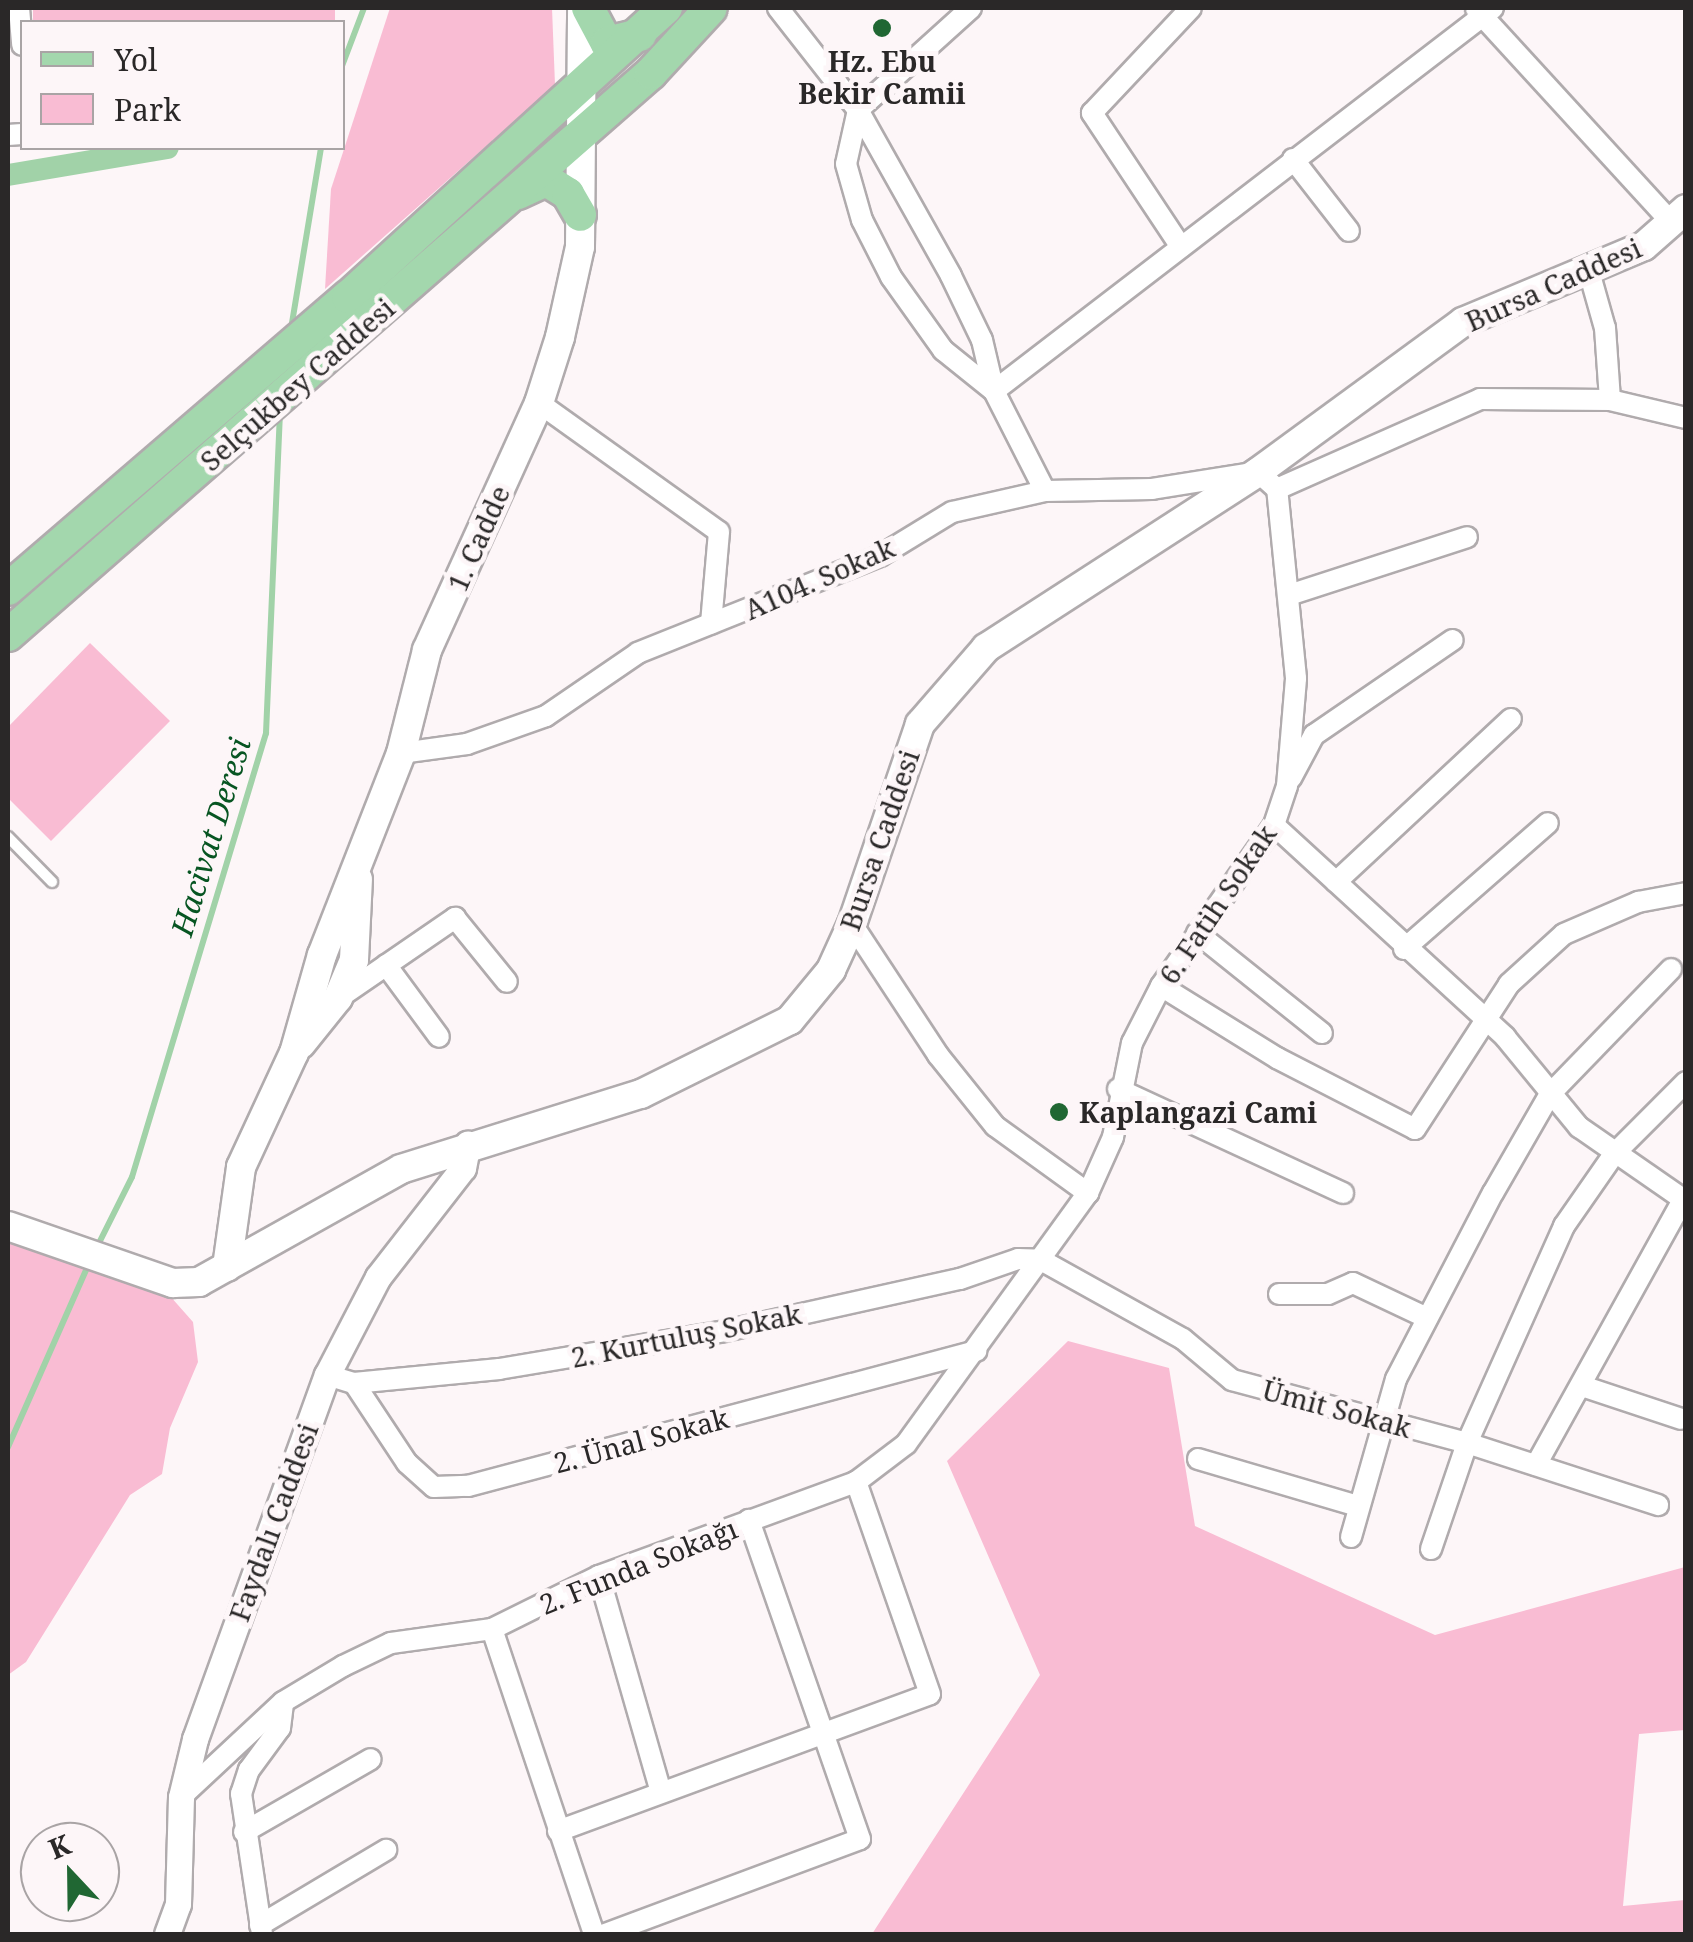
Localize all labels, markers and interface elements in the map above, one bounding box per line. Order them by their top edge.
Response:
marker: Hz. Ebu Bekir Camii [871,17,893,39]
legend [20,20,345,150]
text: Yol [114,39,157,80]
place label: Hz. Ebu Bekir Camii [798,44,966,110]
text: Park [114,89,181,130]
street label: Bursa Caddesi [1460,230,1646,338]
street label: Selçukbey Caddesi [193,291,401,477]
street label: 1. Cadde [440,480,516,596]
street label: A104. Sokak [739,530,899,626]
water label: Hacivat Deresi [164,734,258,940]
street label: Bursa Caddesi [832,745,926,935]
street label: 6. Fatih Sokak [1151,818,1283,990]
place label: Kaplangazi Cami [1079,1095,1317,1129]
marker: Kaplangazi Cami [1048,1101,1070,1123]
street label: 2. Kurtuluş Sokak [568,1296,804,1374]
street label: Ümit Sokak [1259,1372,1415,1444]
street label: 2. Ünal Sokak [550,1401,732,1479]
street label: Faydalı Caddesi [222,1418,324,1626]
street label: 2. Funda Sokağı [534,1511,742,1621]
north arrow [20,1822,120,1922]
text: K [43,1825,76,1868]

